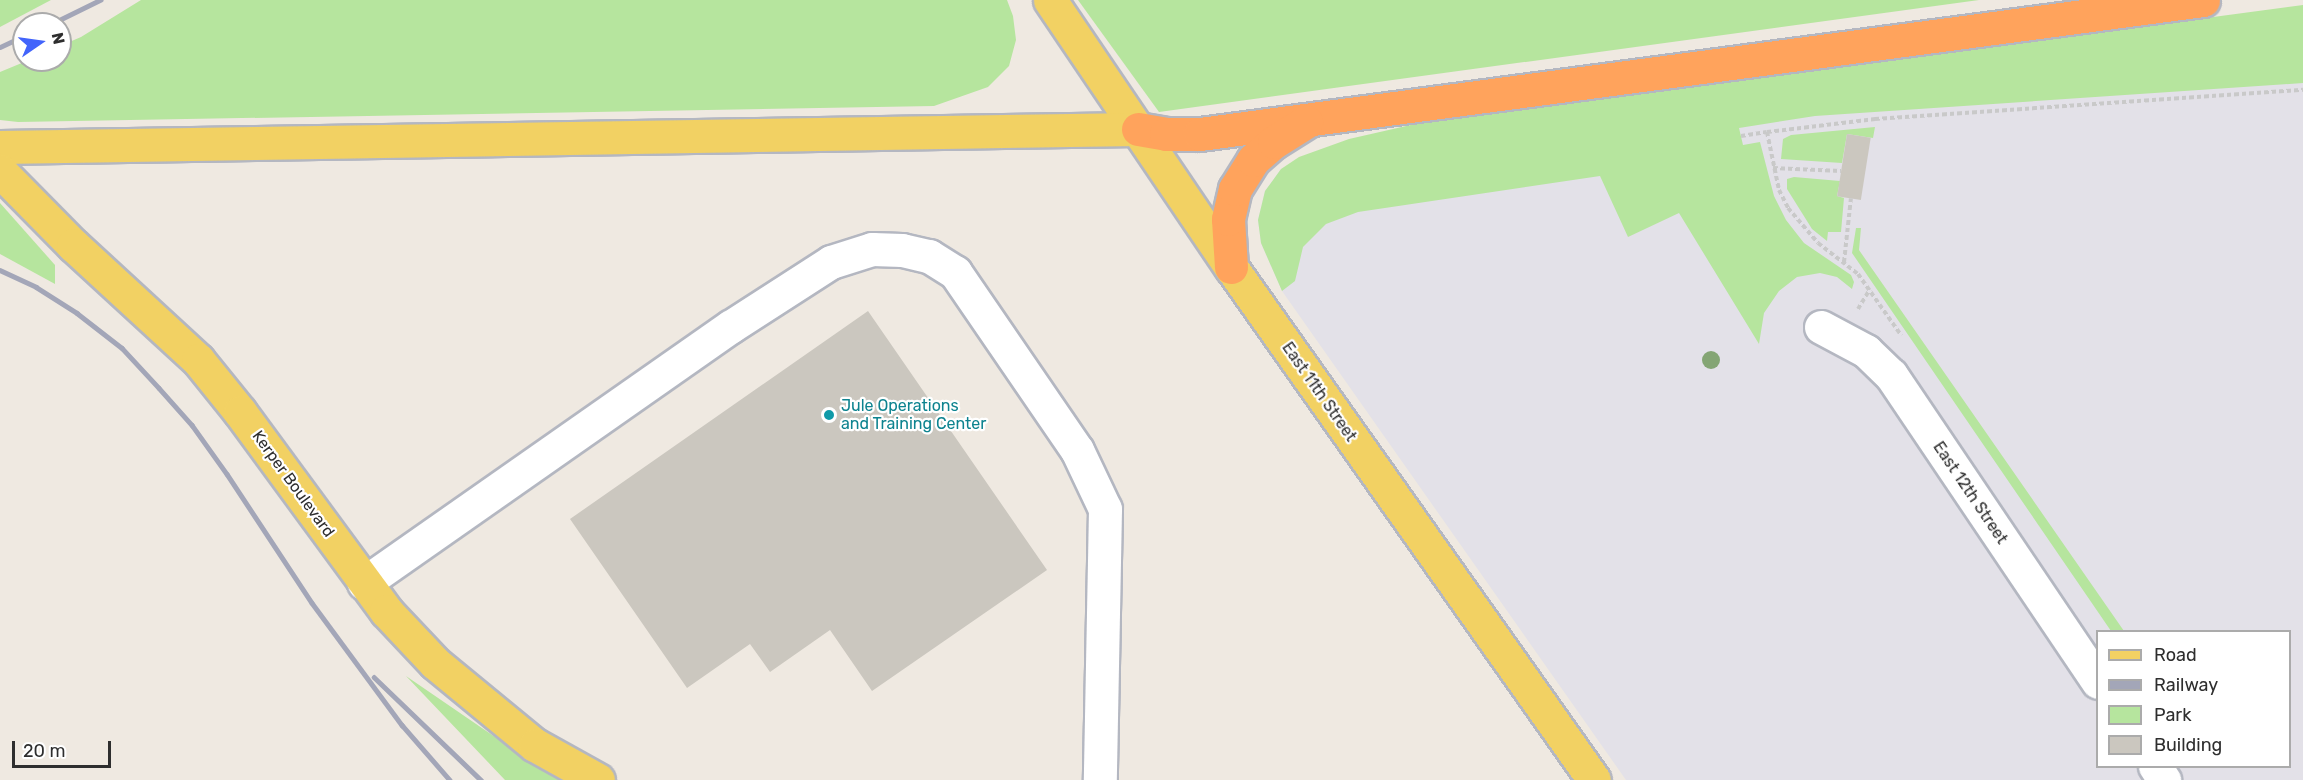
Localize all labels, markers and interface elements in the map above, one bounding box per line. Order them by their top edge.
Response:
north arrow [12,12,72,72]
text: N [48,31,69,46]
street label: East 11th Street [1278,339,1360,445]
place label: Jule Operations and Training Center [841,396,987,434]
marker: Jule Operations and Training Center [822,408,836,422]
street label: Kerper Boulevard [248,427,338,541]
street label: East 12th Street [1929,438,2011,548]
legend [2096,630,2291,768]
text: Road [2154,644,2197,666]
text: Railway [2154,674,2218,696]
text: Park [2154,704,2191,726]
scale bar [15,729,114,767]
text: Building [2154,734,2222,756]
text: 20 m [23,740,65,762]

